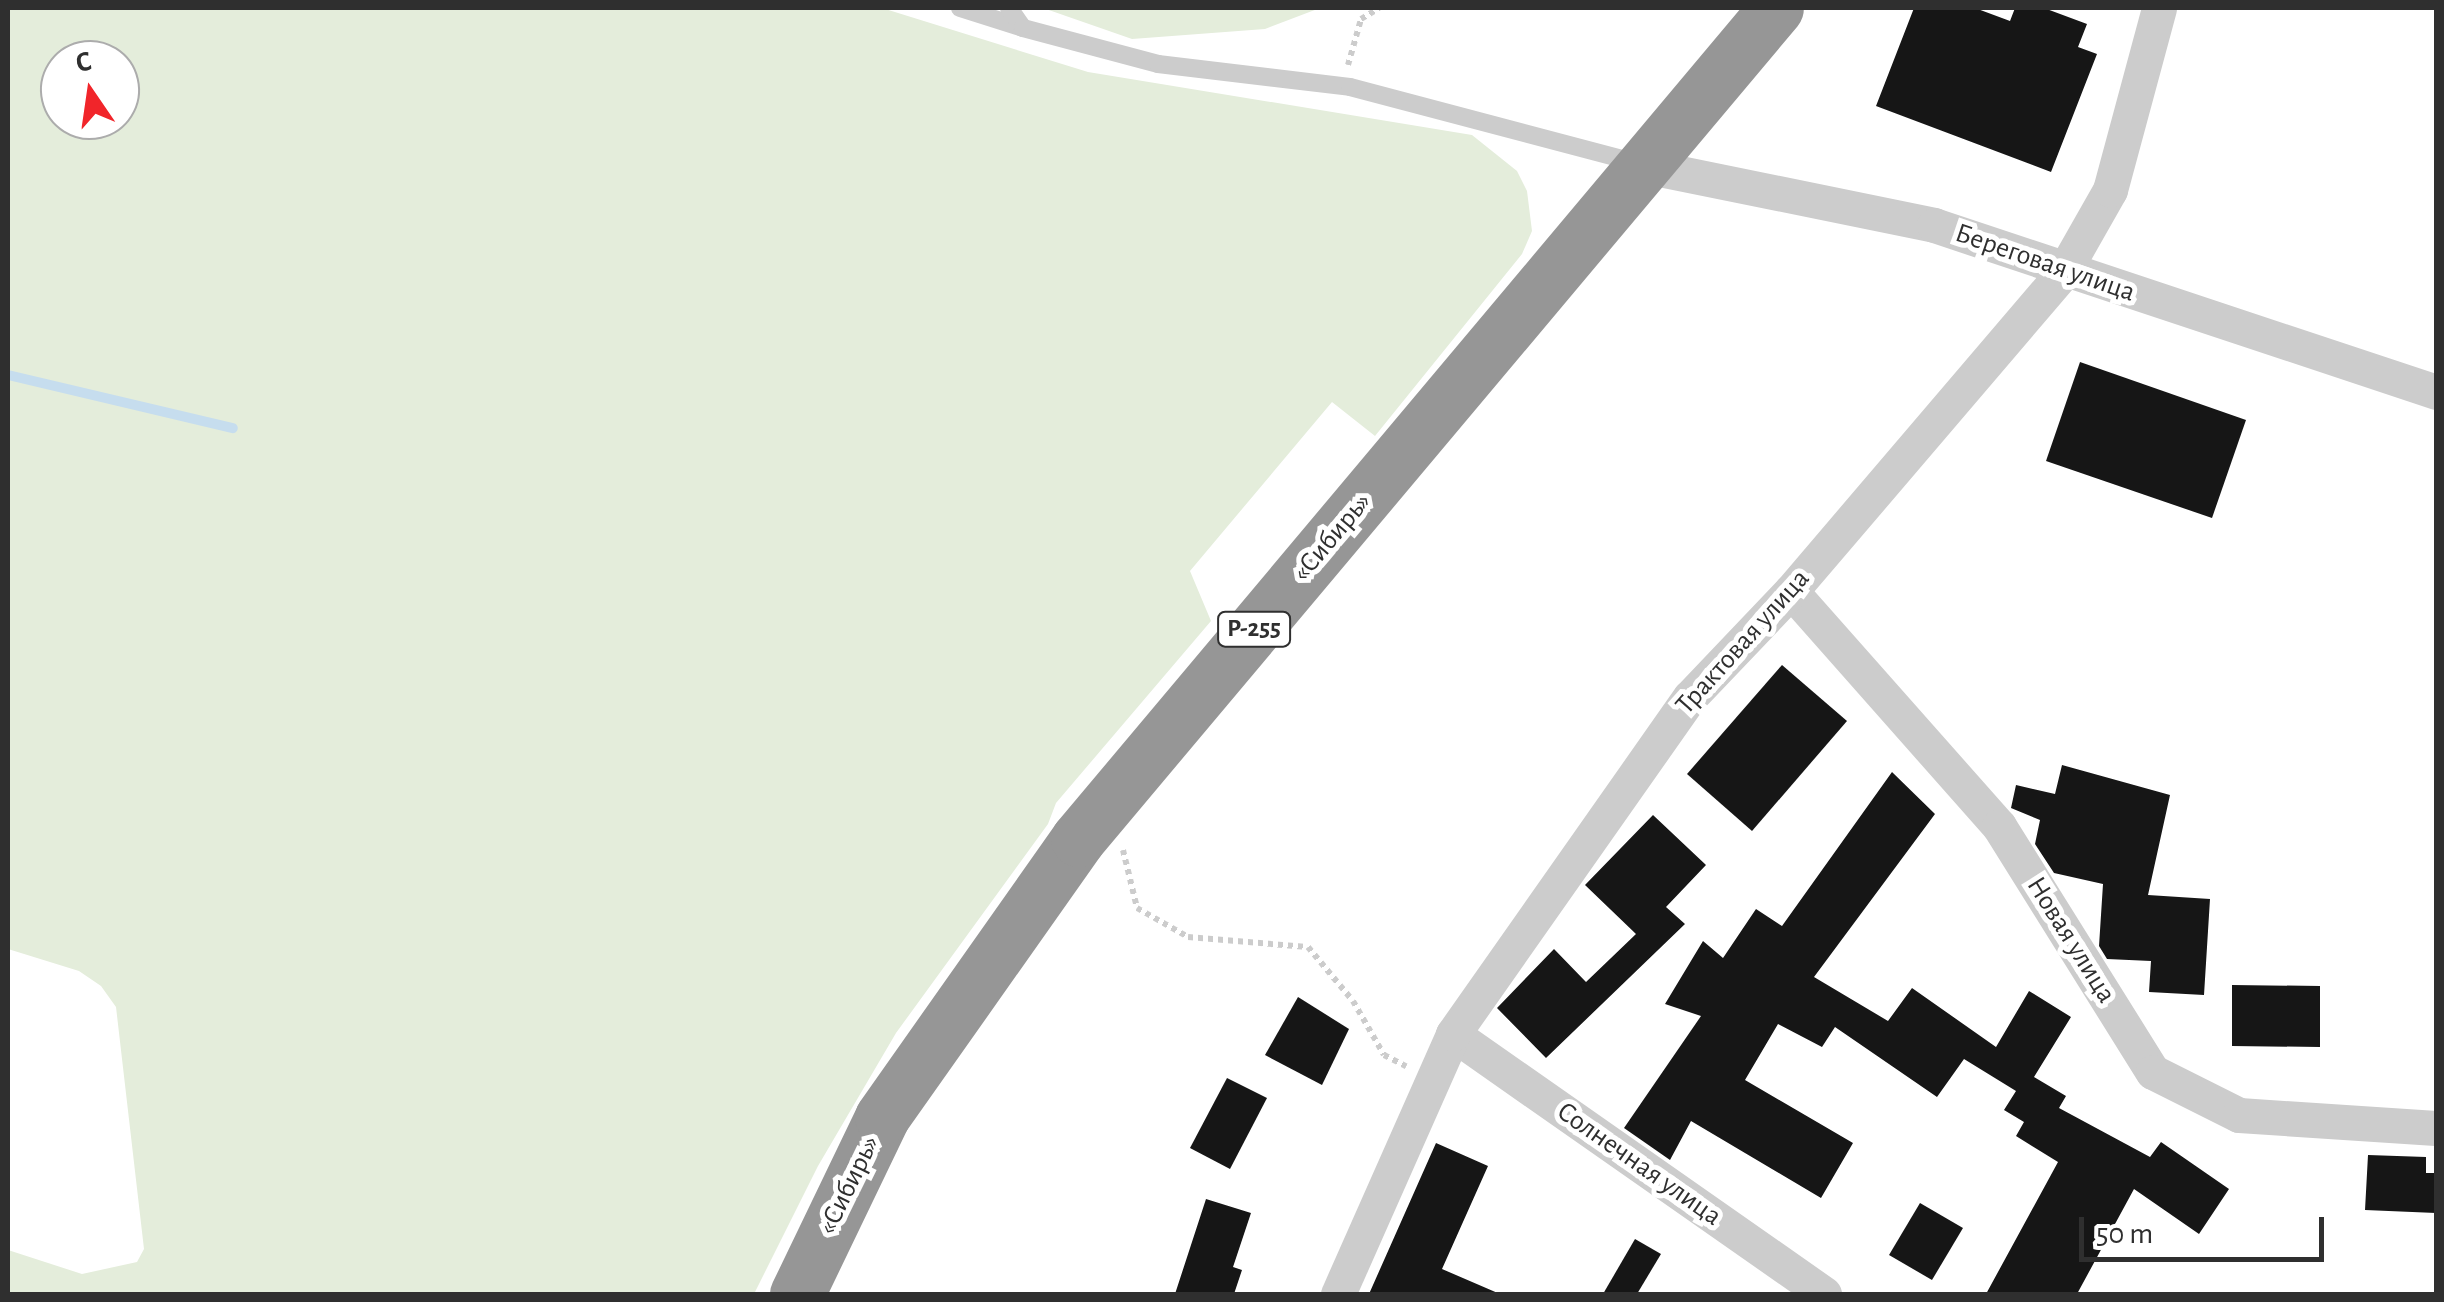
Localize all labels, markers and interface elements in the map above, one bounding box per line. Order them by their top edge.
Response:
north arrow [40,40,140,140]
text: С [73,47,94,78]
street label: Береговая улица [1951,216,2139,310]
street label: «Сибирь» [1285,486,1379,588]
street label: Трактовая улица [1669,562,1817,722]
road number: Р-255 [1216,609,1292,649]
street label: Новая улица [2019,871,2123,1009]
street label: Солнечная улица [1550,1095,1728,1233]
street label: «Сибирь» [811,1130,887,1240]
scale bar [2084,1197,2329,1259]
text: 50 m [2096,1219,2153,1249]

